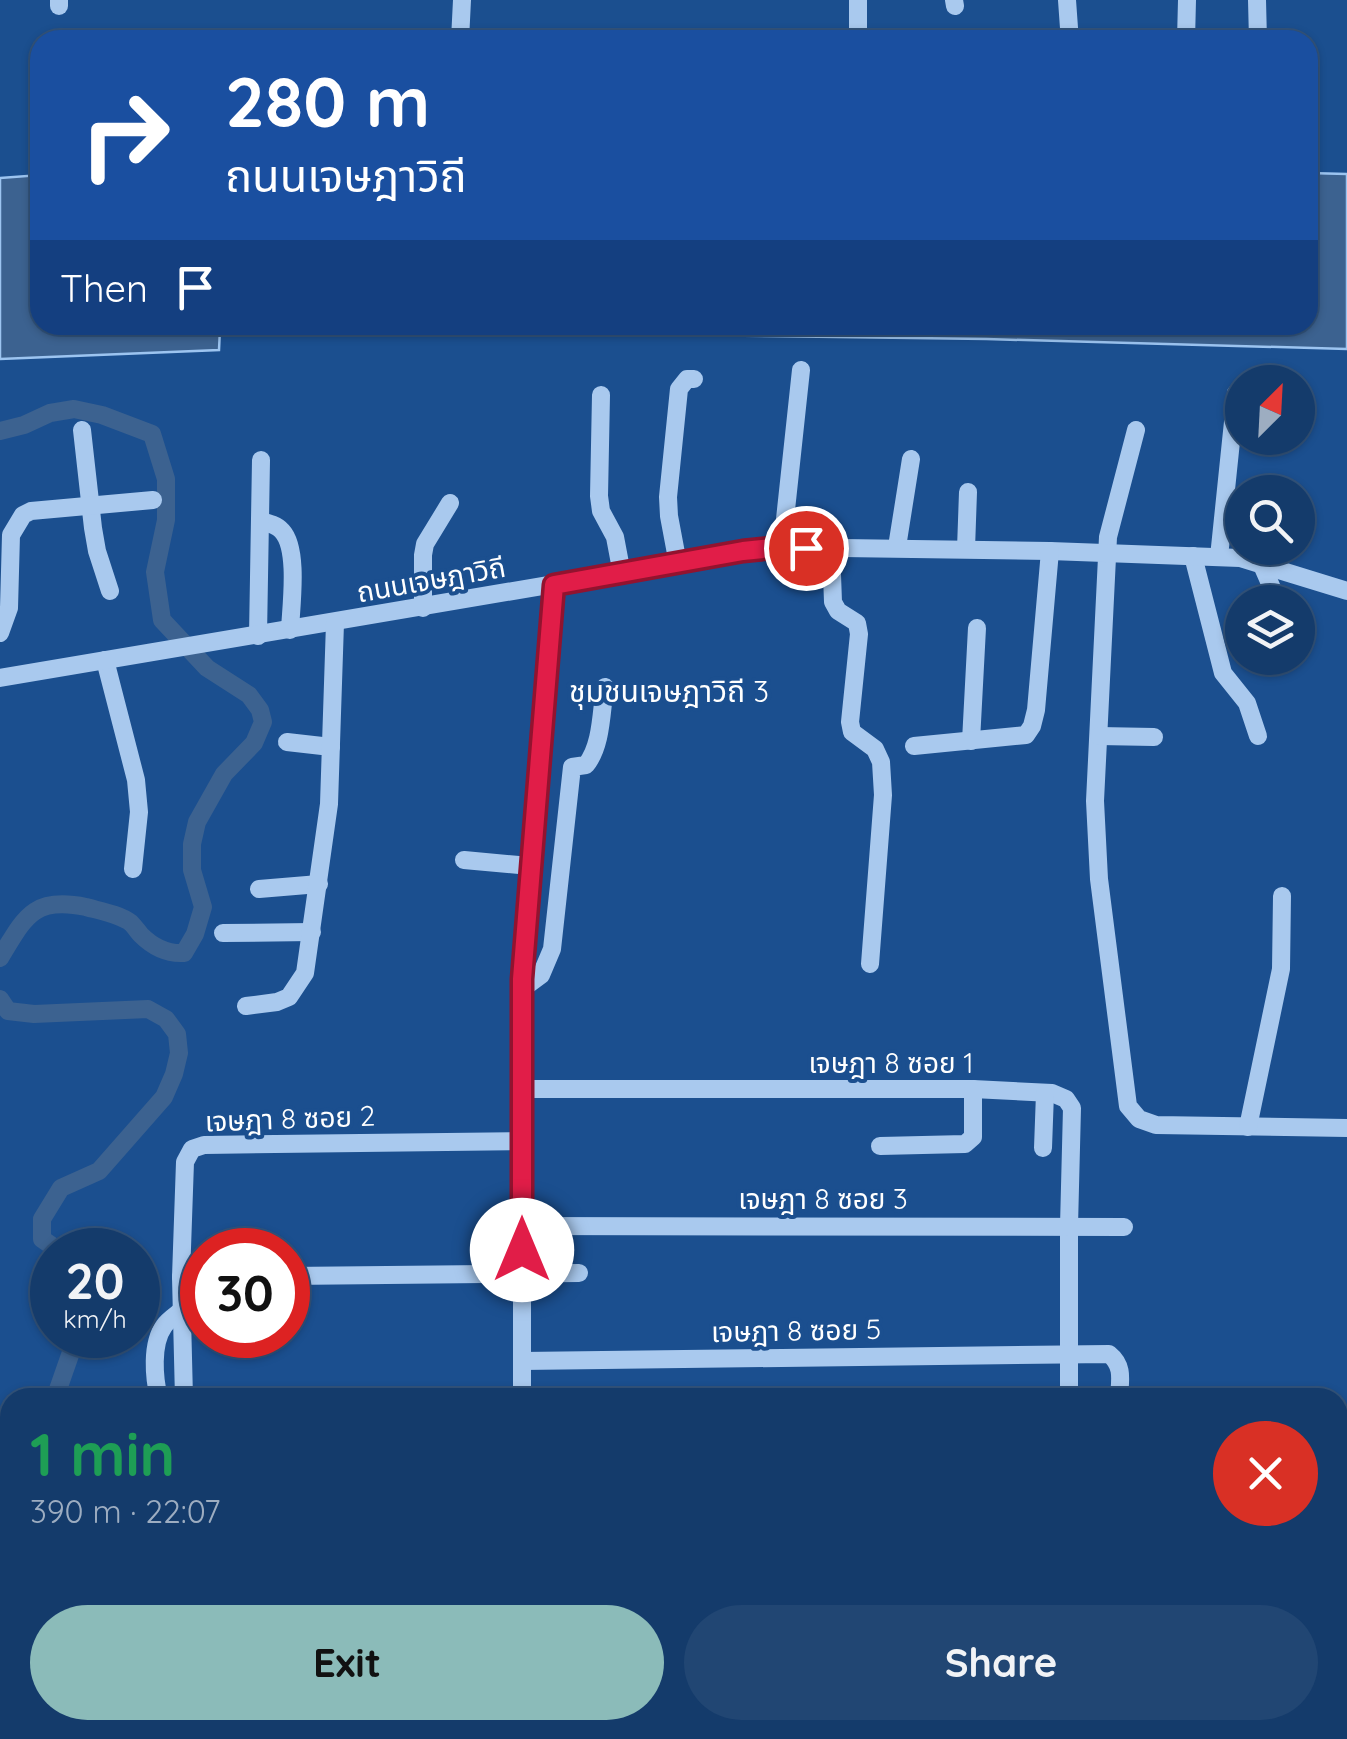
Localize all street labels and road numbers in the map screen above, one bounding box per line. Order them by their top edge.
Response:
street label: ถนนเจษฎาวิถี [354,549,508,609]
street label: เจษฎา 8 ซอย 1 [808,1045,974,1080]
street label: เจษฎา 8 ซอย 2 [204,1098,376,1138]
street label: เจษฎา 8 ซอย 3 [738,1181,908,1216]
street label: เจษฎา 8 ซอย 5 [711,1311,881,1349]

